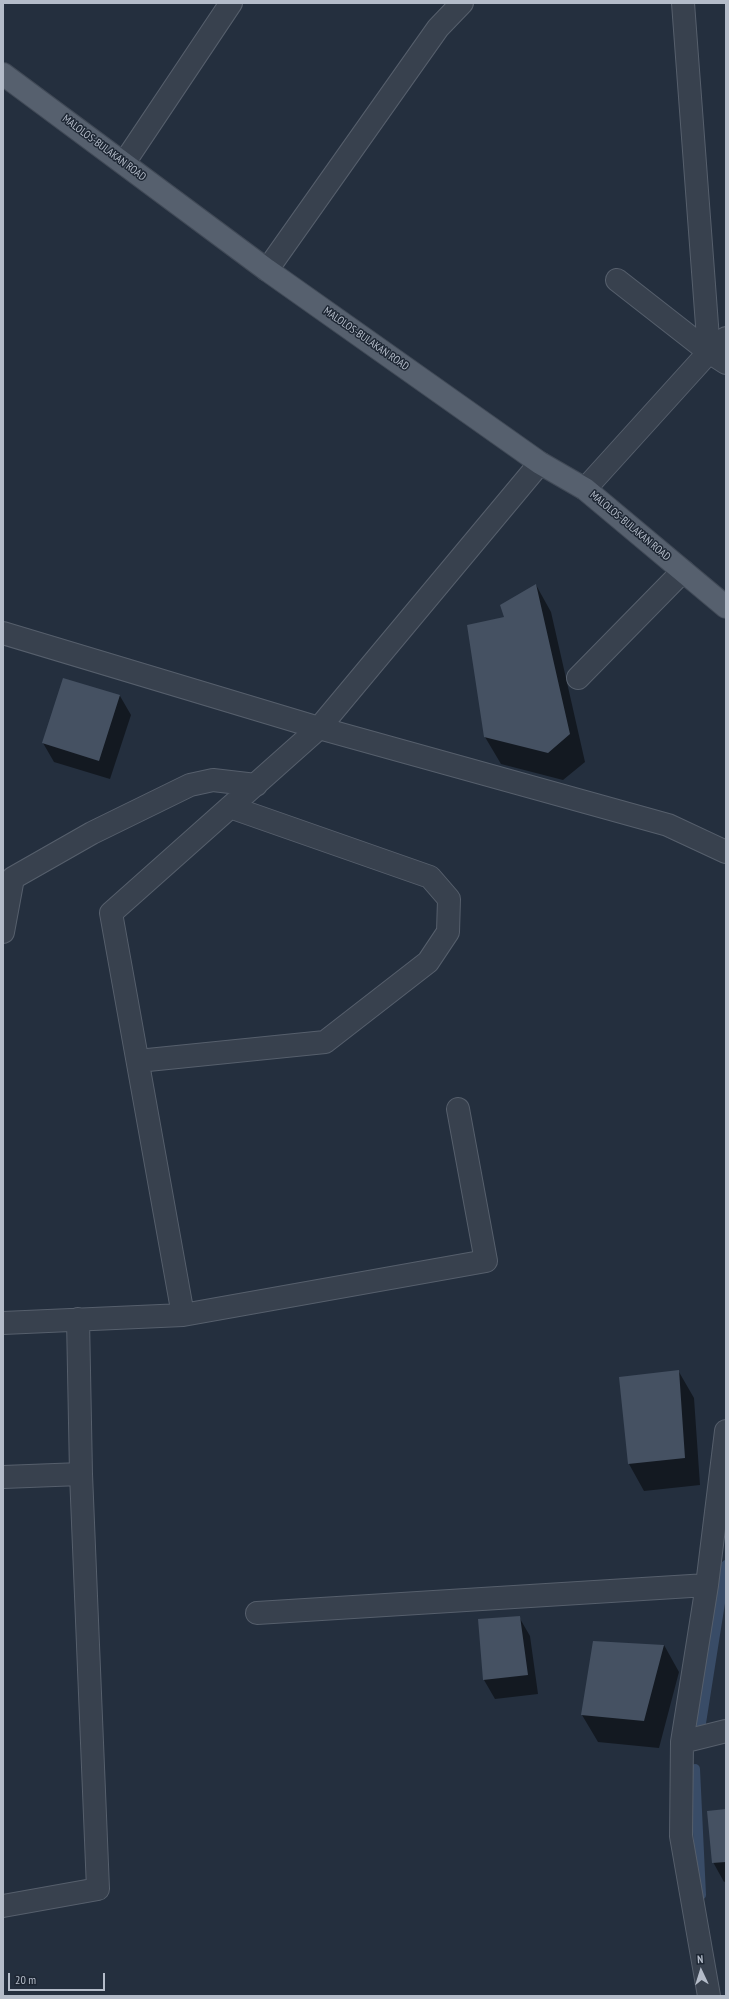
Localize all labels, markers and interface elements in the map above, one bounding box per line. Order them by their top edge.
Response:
street label: MALOLOS-BULAKAN ROAD [60,112,148,184]
street label: MALOLOS-BULAKAN ROAD [321,305,411,373]
street label: MALOLOS-BULAKAN ROAD [587,488,673,564]
north arrow [681,1951,721,1991]
text: N [697,1952,704,1966]
scale bar [10,1965,107,1991]
text: 20 m [15,1972,36,1987]

